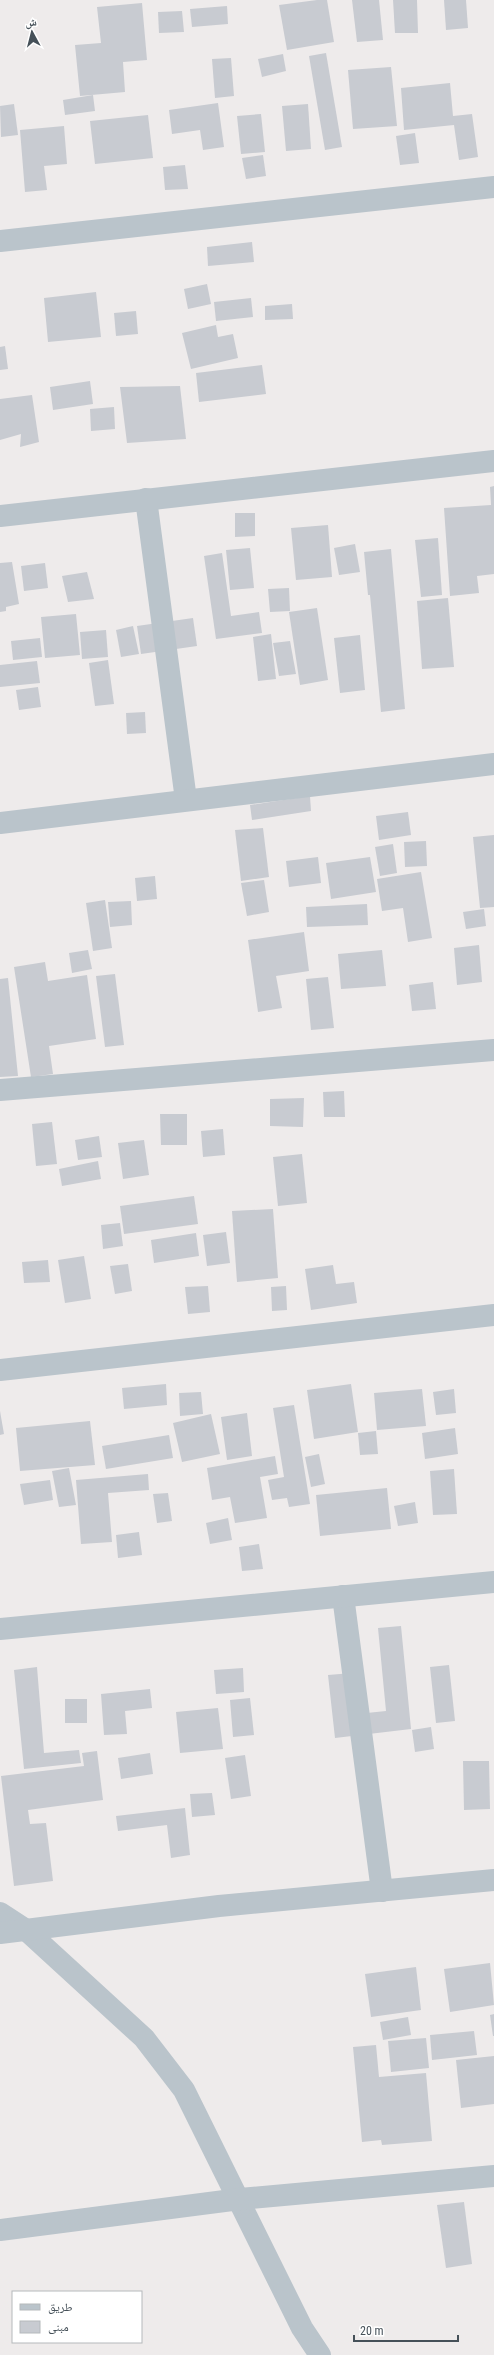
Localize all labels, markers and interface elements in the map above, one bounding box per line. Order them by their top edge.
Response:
north arrow [12,12,52,52]
text: ش [24,15,38,31]
legend [12,2291,142,2343]
text: طريق [48,2300,73,2314]
scale bar [354,2317,458,2343]
text: مبنى [48,2320,69,2334]
text: 20 m [360,2324,384,2338]

